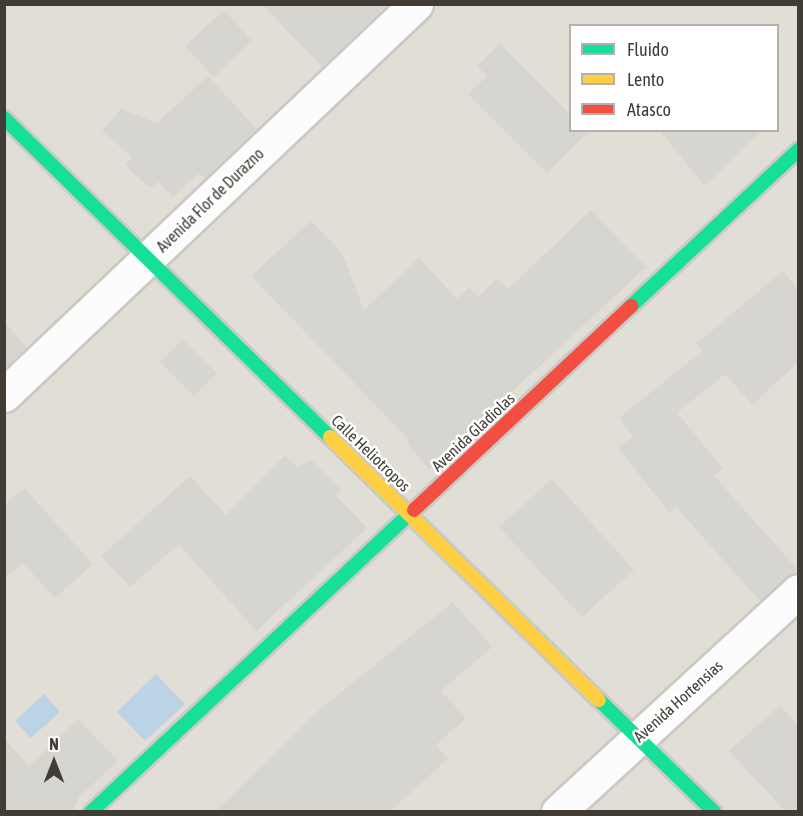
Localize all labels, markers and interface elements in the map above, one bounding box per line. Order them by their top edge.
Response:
legend [569,24,779,132]
text: Fluido [627,39,669,60]
text: Lento [627,69,664,90]
text: Atasco [627,99,671,120]
street label: Avenida Flor de Durazno [152,144,268,256]
street label: Avenida Gladiolas [428,389,518,475]
street label: Calle Heliotropos [328,411,414,495]
street label: Avenida Hortensias [629,656,727,746]
north arrow [24,732,84,792]
text: N [49,735,59,753]

